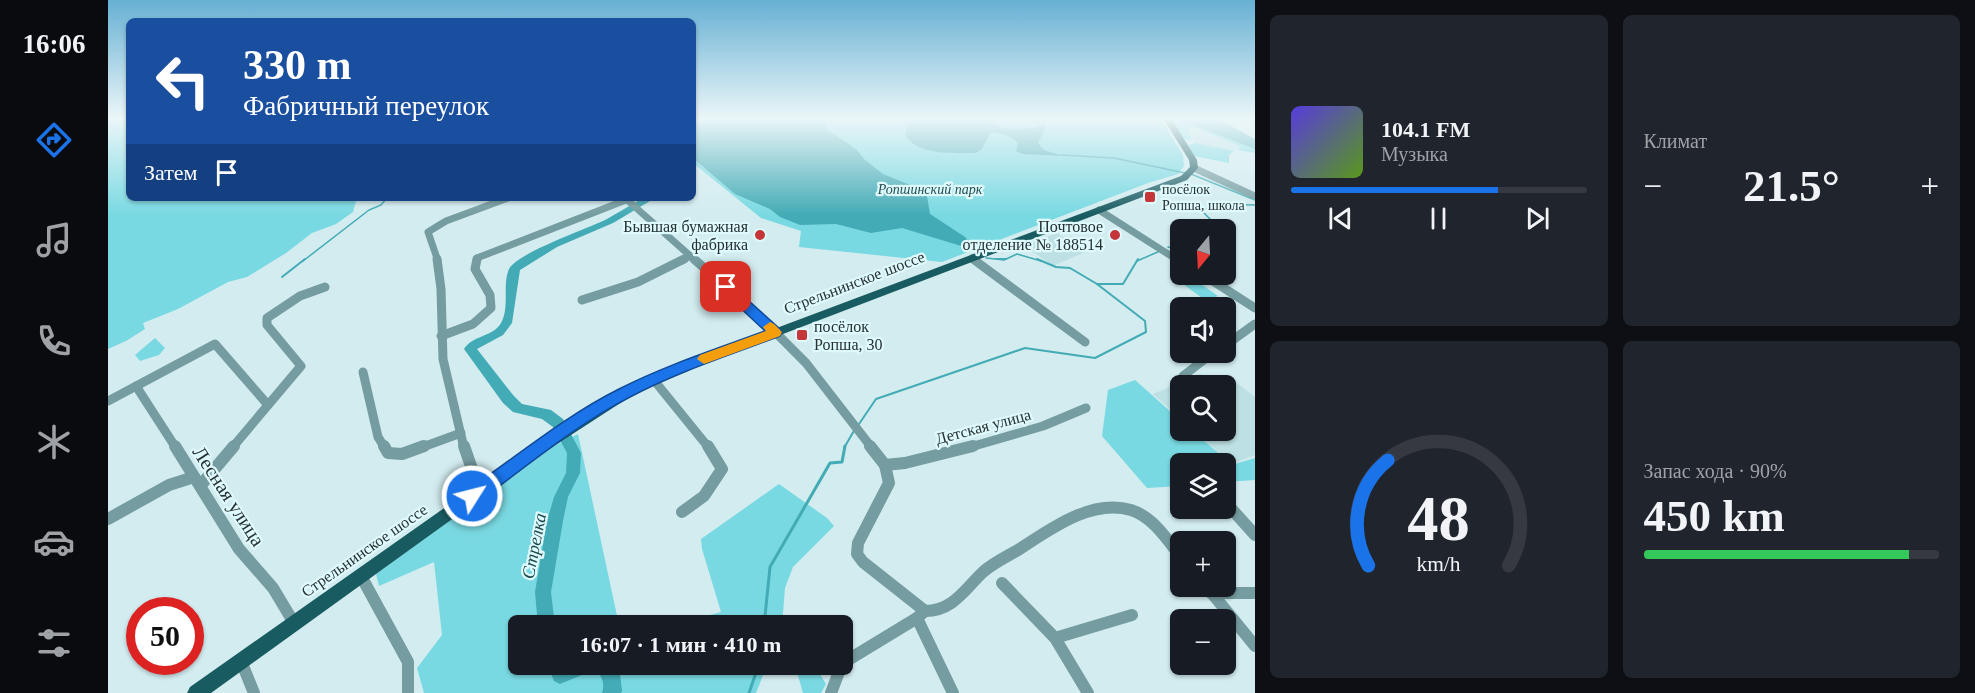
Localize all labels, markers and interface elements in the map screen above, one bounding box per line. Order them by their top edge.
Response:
text: 16:06 [23,29,86,59]
icon: left [144,42,222,120]
text: 330 m [243,42,352,88]
text: Фабричный переулок [243,91,489,121]
text: 104.1 FM [1381,117,1470,142]
icon: directions [33,119,75,161]
text: Климат [1644,130,1707,152]
text: Музыка [1381,143,1448,165]
icon: arrive [210,156,243,189]
text: Затем [144,160,198,185]
text: 21.5° [1743,161,1840,211]
text: − [1644,168,1662,204]
text: + [1920,168,1939,204]
park label: Ропшинский парк [877,182,983,197]
place label: посёлок Ропша, школа [1162,182,1246,213]
marker: посёлок Ропша, школа [1143,190,1157,204]
icon: previous [1324,202,1357,235]
icon: pause [1422,202,1455,235]
icon: next [1521,202,1554,235]
place label: Бывшая бумажная фабрика [623,218,749,254]
place label: Почтовое отделение № 188514 [963,218,1103,254]
icon: music [33,219,75,261]
north arrow [1170,219,1236,285]
map controls [1170,219,1236,675]
marker: Бывшая бумажная фабрика [753,228,767,242]
marker: Почтовое отделение № 188514 [1108,228,1122,242]
street label: Стрельнинское шоссе [781,248,927,318]
pin [700,261,751,312]
icon: arrive [709,270,742,303]
button: sound [1170,297,1236,363]
place label: посёлок Ропша, 30 [814,318,882,353]
icon: phone [33,320,75,362]
marker: посёлок Ропша, 30 [795,328,809,342]
button: search [1170,375,1236,441]
street label: Детская улица [934,406,1033,448]
icon: climate [33,421,75,463]
street label: Лесная улица [188,442,270,551]
button: layers [1170,453,1236,519]
text: Запас хода · 90% [1644,460,1787,482]
position arrow [440,464,504,528]
text: 48 [1408,484,1470,553]
text: 450 km [1644,491,1785,541]
street label: Стрельнинское шоссе [298,501,431,601]
water label: Стрелка [518,511,550,581]
icon: car [33,521,75,563]
button: + [1170,531,1236,597]
text: km/h [1417,553,1461,577]
speed limit sign: 50 [126,597,204,675]
button: − [1170,609,1236,675]
icon: filters [33,622,75,664]
text: 16:07 · 1 мин · 410 m [580,632,781,657]

